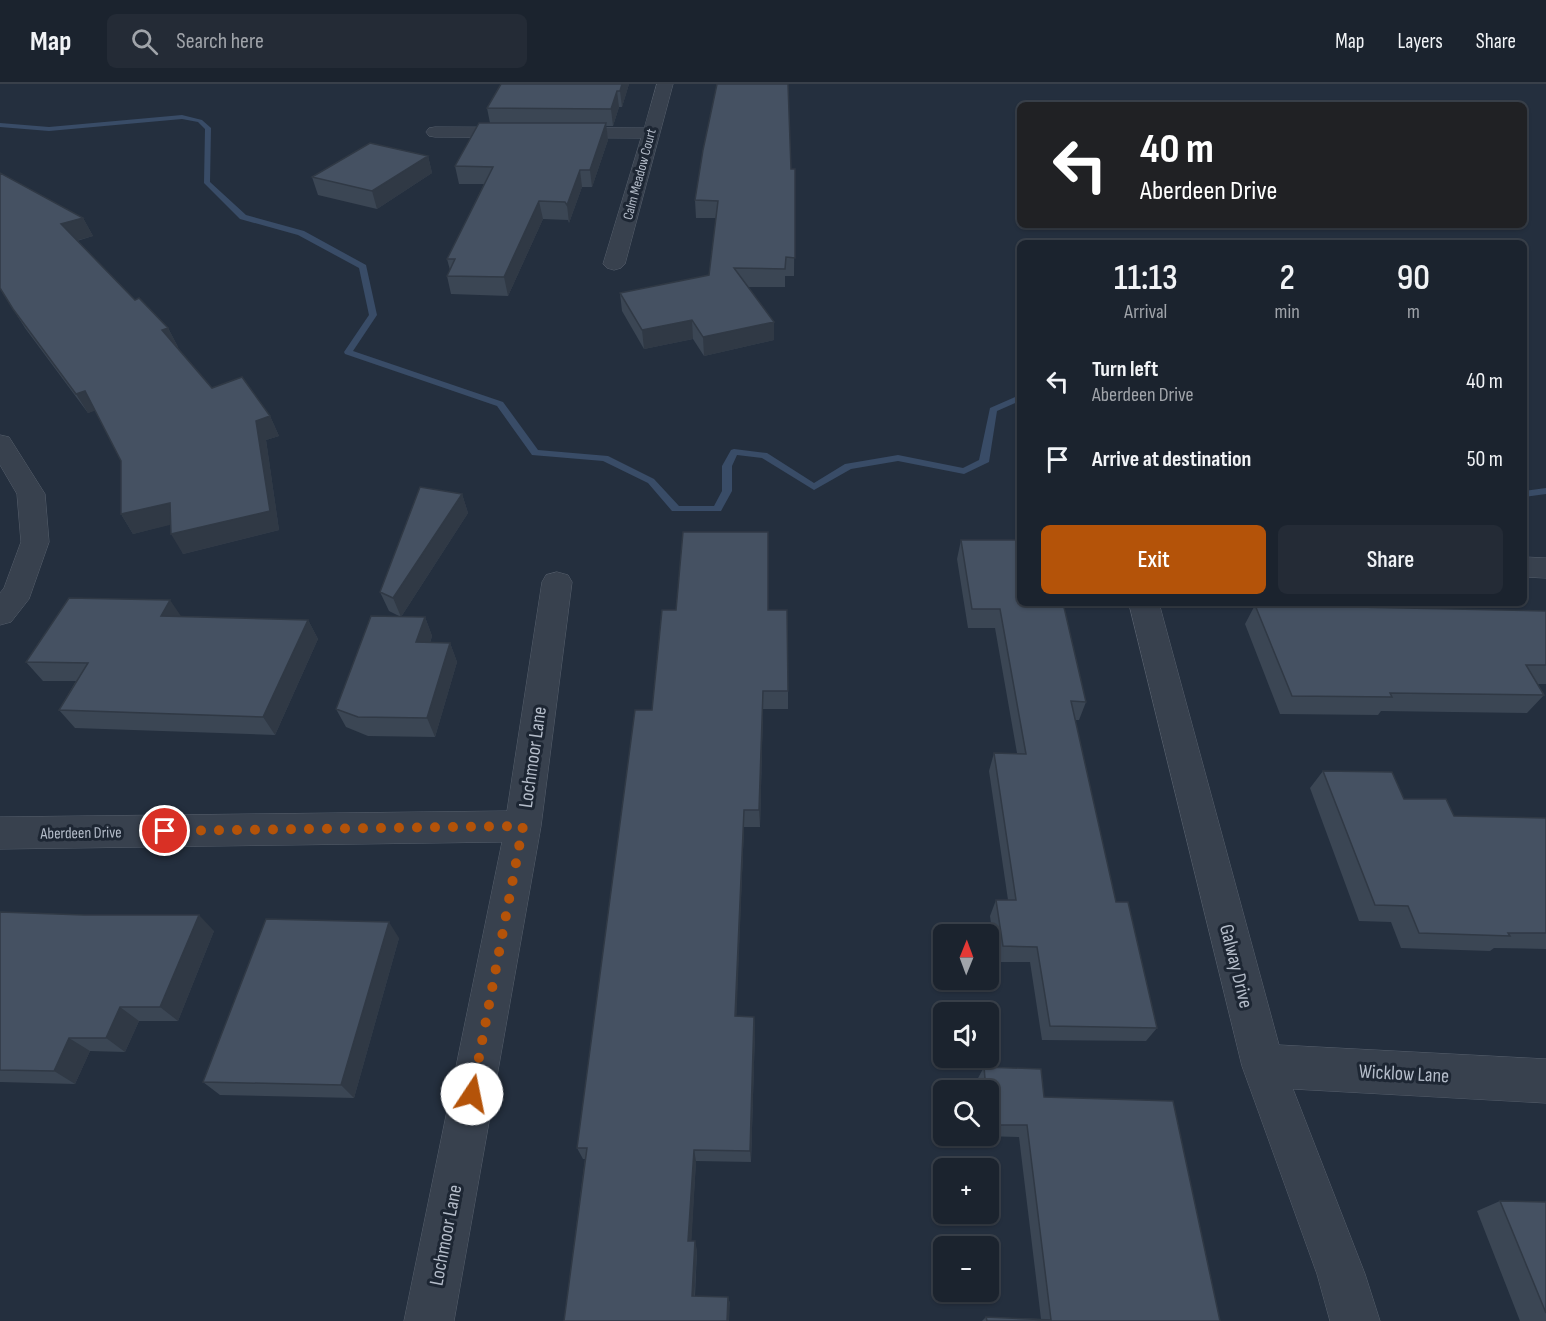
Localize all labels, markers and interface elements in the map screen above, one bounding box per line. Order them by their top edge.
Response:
search box [107,14,527,68]
text: Map [30,25,71,58]
icon: search [128,25,161,58]
text: Search here [176,28,264,55]
text: Map [1335,29,1364,54]
text: Layers [1397,29,1443,54]
text: Share [1476,29,1516,54]
text: 40 m [1140,124,1214,175]
icon: left [1041,126,1119,204]
street label: Calm Meadow Court [619,127,660,222]
text: Aberdeen Drive [1140,175,1277,207]
text: 11:13 [1114,257,1178,300]
text: 2 [1279,257,1295,300]
text: 90 [1397,257,1430,300]
text: Arrival [1124,300,1167,324]
text: min [1275,300,1300,324]
text: m [1407,300,1420,324]
text: Turn left [1092,356,1158,383]
icon: left [1041,365,1074,398]
text: 40 m [1466,368,1503,395]
text: Aberdeen Drive [1092,383,1194,407]
icon: arrive [1041,443,1074,476]
text: Arrive at destination [1092,446,1251,473]
text: 50 m [1467,446,1503,473]
button: Exit [1041,525,1266,594]
button: Share [1278,525,1503,594]
street label: Lochmoor Lane [514,705,552,809]
pin [139,805,190,856]
icon: arrive [148,814,181,847]
street label: Aberdeen Drive [39,823,122,844]
street label: Galway Drive [1214,922,1258,1011]
north arrow [933,924,999,990]
map controls [933,924,999,1302]
button: sound [933,1002,999,1068]
street label: Wicklow Lane [1358,1060,1450,1088]
position arrow [440,1062,504,1126]
button: search [933,1080,999,1146]
button: + [933,1158,999,1224]
street label: Lochmoor Lane [424,1183,468,1288]
button: − [933,1236,999,1302]

